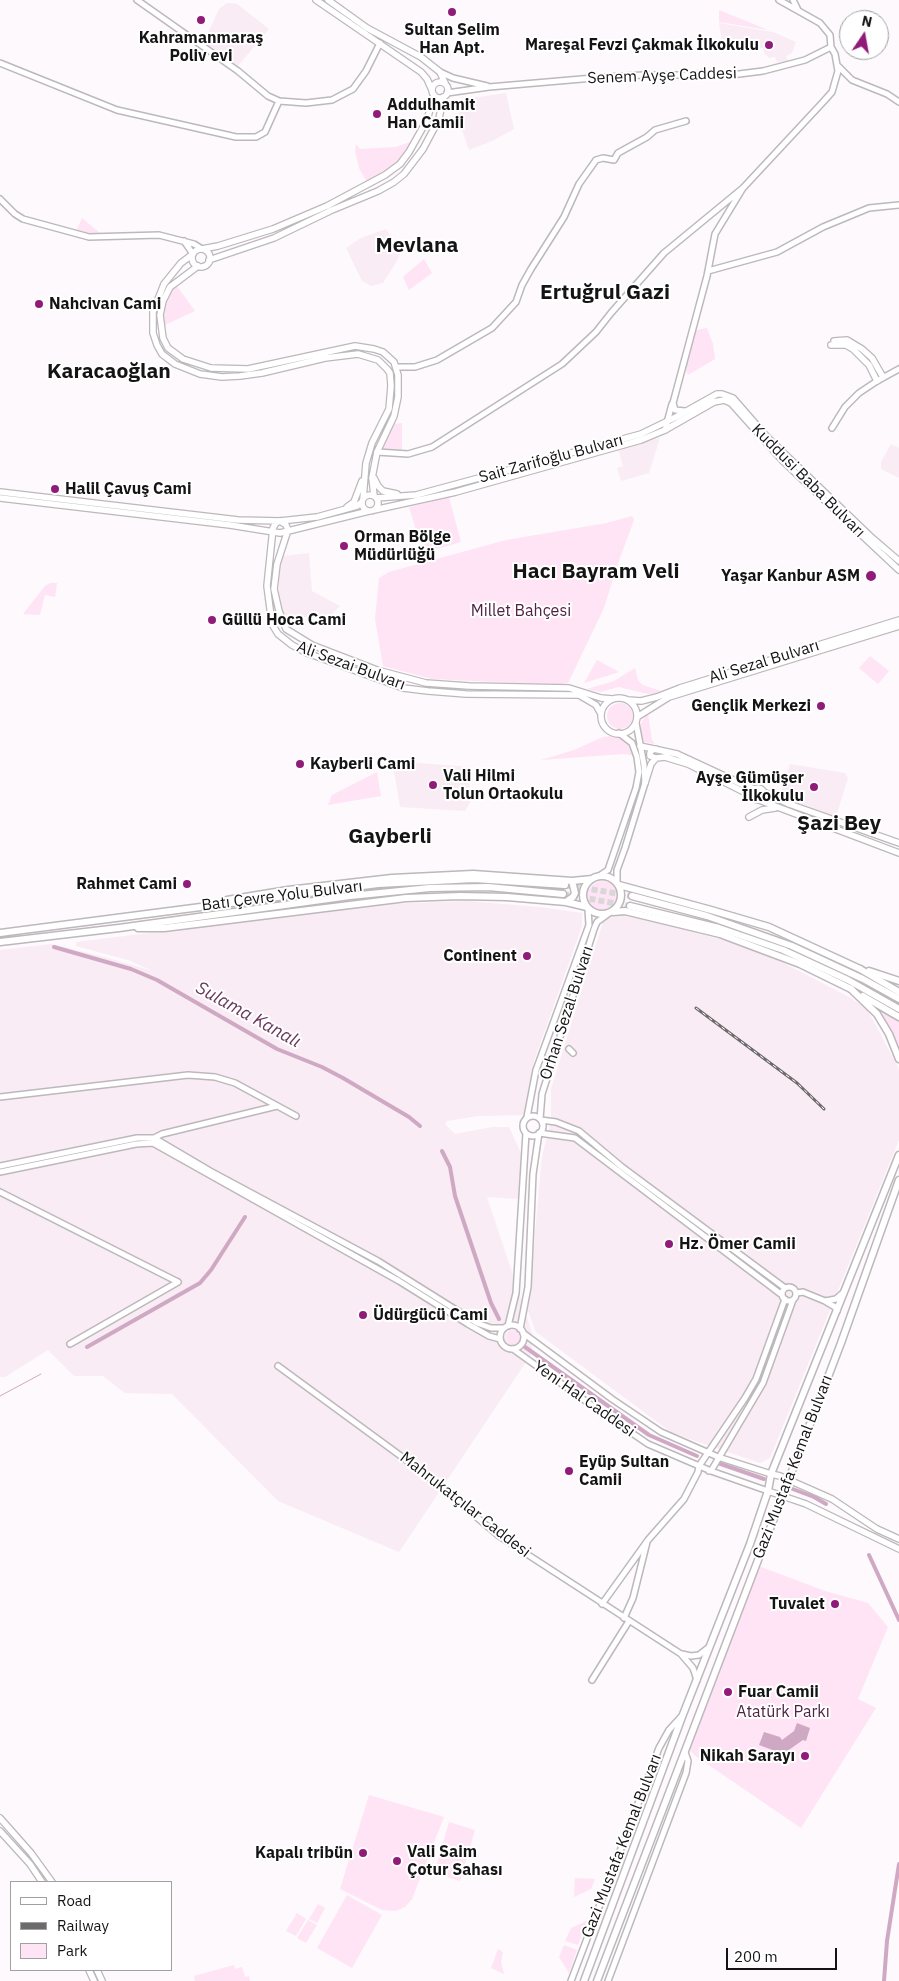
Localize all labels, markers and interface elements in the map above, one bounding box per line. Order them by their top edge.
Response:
marker: Sultan Selim Han Apt. [446,6,458,18]
north arrow [839,10,889,60]
text: N [860,11,874,31]
marker: Kahramanmaraş Poliv evi [195,14,207,26]
place label: Sultan Selim Han Apt. [404,20,500,58]
place label: Kahramanmaraş Poliv evi [139,28,263,66]
place label: Mareşal Fevzi Çakmak İlkokulu [525,35,759,55]
marker: Mareşal Fevzi Çakmak İlkokulu [763,39,775,51]
street label: Senem Ayşe Caddesi [587,64,737,88]
place label: Addulhamit Han Camii [387,95,475,133]
marker: Addulhamit Han Camii [371,108,383,120]
district label: Mevlana [376,233,458,259]
district label: Ertuğrul Gazi [540,280,670,306]
place label: Nahcivan Cami [49,294,161,314]
marker: Nahcivan Cami [33,298,45,310]
district label: Karacaoğlan [47,359,171,385]
street label: Kuddusi Baba Bulvarı [747,420,869,542]
street label: Sait Zarifoğlu Bulvarı [477,430,625,488]
place label: Halil Çavuş Cami [65,479,191,499]
marker: Halil Çavuş Cami [49,483,61,495]
place label: Orman Bölge Müdürlüğü [354,527,451,565]
marker: Orman Bölge Müdürlüğü [338,540,350,552]
district label: Hacı Bayram Veli [513,559,679,585]
place label: Yaşar Kanbur ASM [721,566,860,586]
marker: Yaşar Kanbur ASM [864,569,878,583]
park label: Millet Bahçesi [471,601,571,621]
place label: Güllü Hoca Cami [222,610,346,630]
marker: Güllü Hoca Cami [206,614,218,626]
street label: Ali Sezal Bulvarı [707,636,821,688]
street label: Ali Sezai Bulvarı [294,637,408,695]
place label: Gençlik Merkezi [691,696,811,716]
marker: Gençlik Merkezi [815,700,827,712]
place label: Kayberli Cami [310,754,415,774]
marker: Kayberli Cami [294,758,306,770]
place label: Vali Hilmi Tolun Ortaokulu [443,766,563,804]
place label: Ayşe Gümüşer İlkokulu [696,768,804,806]
marker: Vali Hilmi Tolun Ortaokulu [427,779,439,791]
marker: Ayşe Gümüşer İlkokulu [808,781,820,793]
district label: Şazi Bey [797,811,881,837]
district label: Gayberli [348,824,432,850]
place label: Rahmet Cami [76,874,177,894]
street label: Batı Çevre Yolu Bulvarı [200,877,364,915]
marker: Rahmet Cami [181,878,193,890]
street label: Orhan Sezal Bulvarı [536,944,598,1082]
place label: Continent [443,946,517,966]
marker: Continent [521,950,533,962]
water label: Sulama Kanalı [192,977,304,1053]
place label: Hz. Ömer Camii [679,1234,796,1254]
marker: Hz. Ömer Camii [663,1238,675,1250]
place label: Üdürgücü Cami [373,1305,488,1325]
marker: Üdürgücü Cami [357,1309,369,1321]
street label: Yeni Hal Caddesi [529,1357,639,1441]
street label: Gazi Mustafa Kemal Bulvarı [749,1372,837,1562]
street label: Mahrukatçılar Caddesi [396,1448,534,1562]
place label: Eyüp Sultan Camii [579,1452,669,1490]
marker: Eyüp Sultan Camii [563,1465,575,1477]
place label: Tuvalet [769,1594,825,1614]
marker: Tuvalet [829,1598,841,1610]
place label: Fuar Camii [738,1682,819,1702]
marker: Fuar Camii [722,1686,734,1698]
park label: Atatürk Parkı [736,1702,830,1722]
place label: Nikah Sarayı [700,1746,795,1766]
marker: Nikah Sarayı [799,1750,811,1762]
street label: Gazi Mustafa Kemal Bulvarı [578,1751,666,1941]
place label: Vali Saim Çotur Sahası [407,1842,503,1880]
place label: Kapalı tribün [255,1843,353,1863]
marker: Kapalı tribün [357,1847,369,1859]
marker: Vali Saim Çotur Sahası [391,1855,403,1867]
legend [10,1881,172,1971]
text: Road [57,1891,92,1910]
text: Railway [57,1916,109,1935]
scale bar [729,1938,840,1970]
text: Park [57,1941,87,1960]
text: 200 m [734,1947,778,1966]

